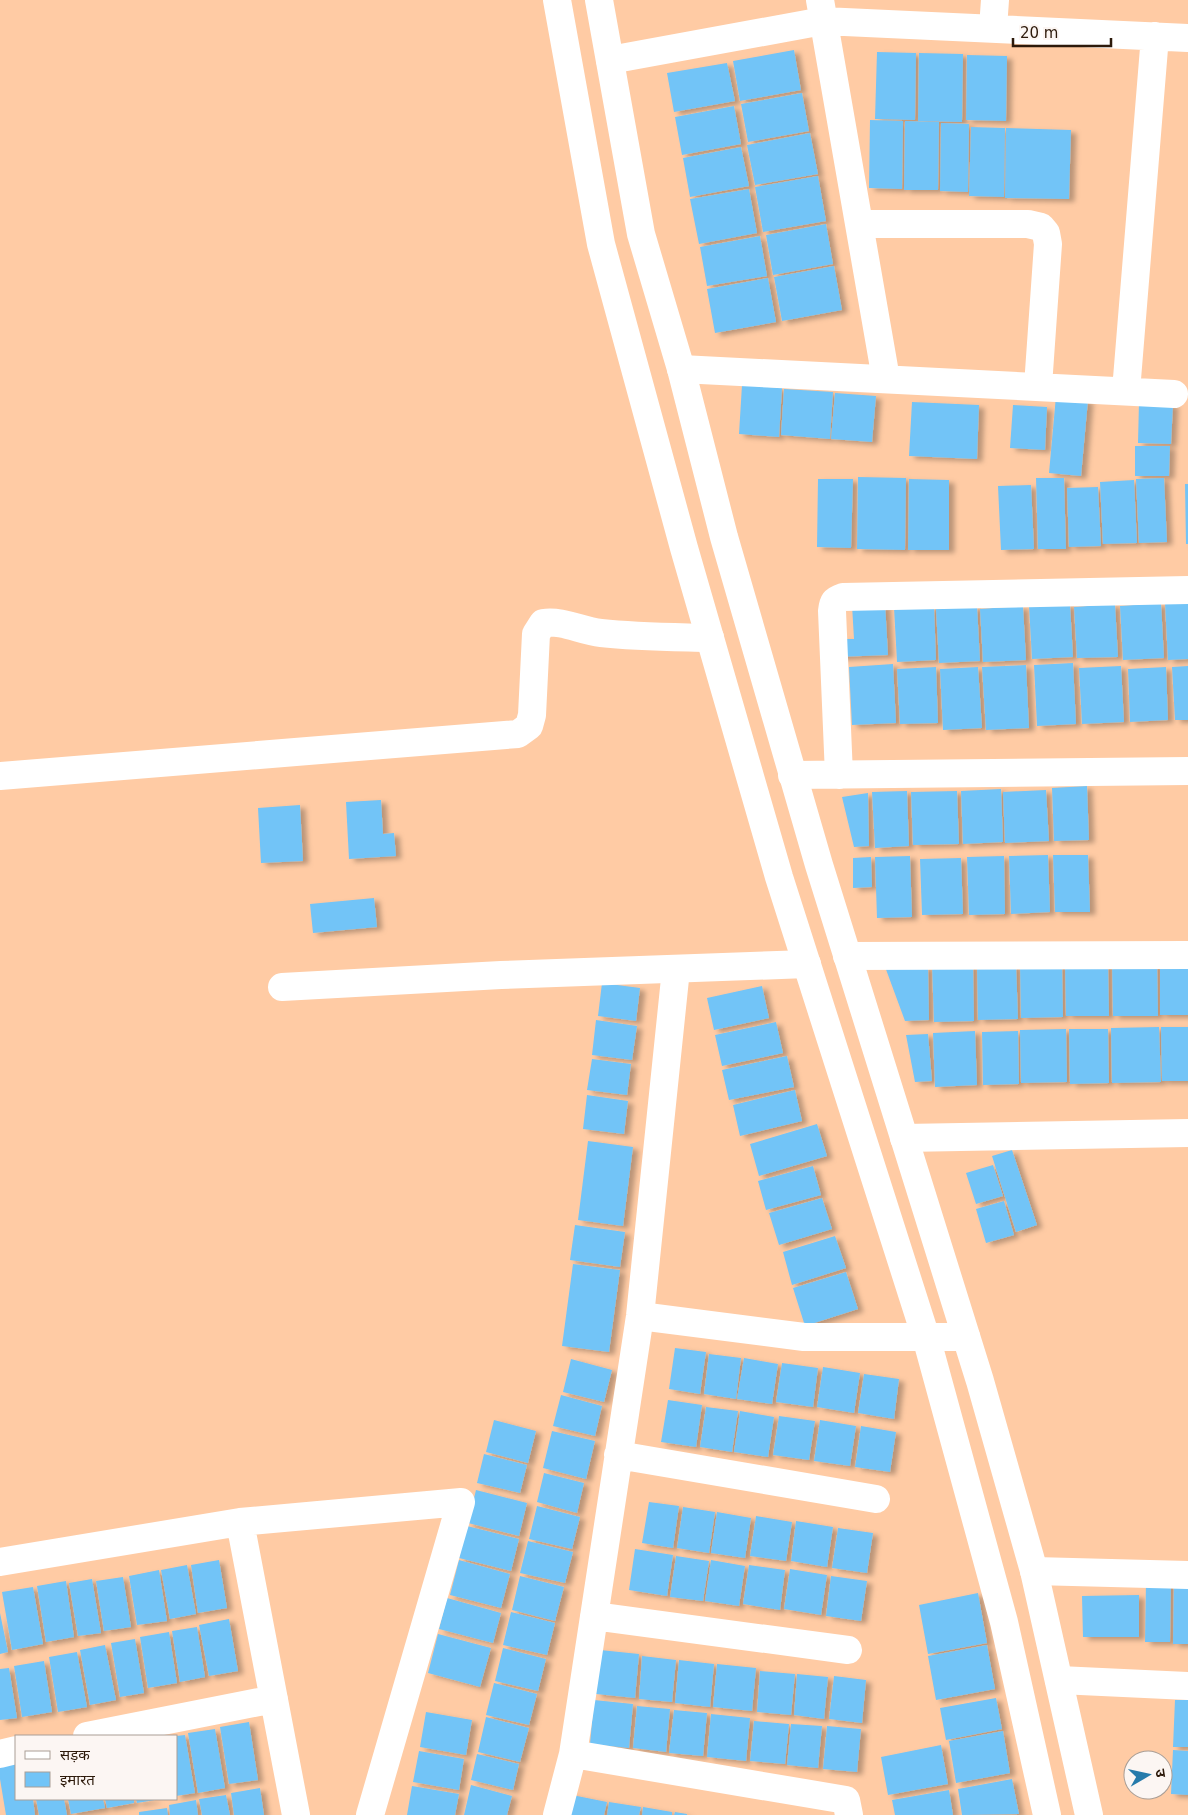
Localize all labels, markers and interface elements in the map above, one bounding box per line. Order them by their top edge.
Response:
scale bar [1013,15,1110,47]
text: 20 m [1020,24,1058,42]
legend [15,1735,178,1800]
text: सड़क [60,1746,90,1764]
north arrow [1123,1750,1173,1800]
text: उ [1152,1768,1170,1779]
text: इमारत [60,1771,95,1789]

